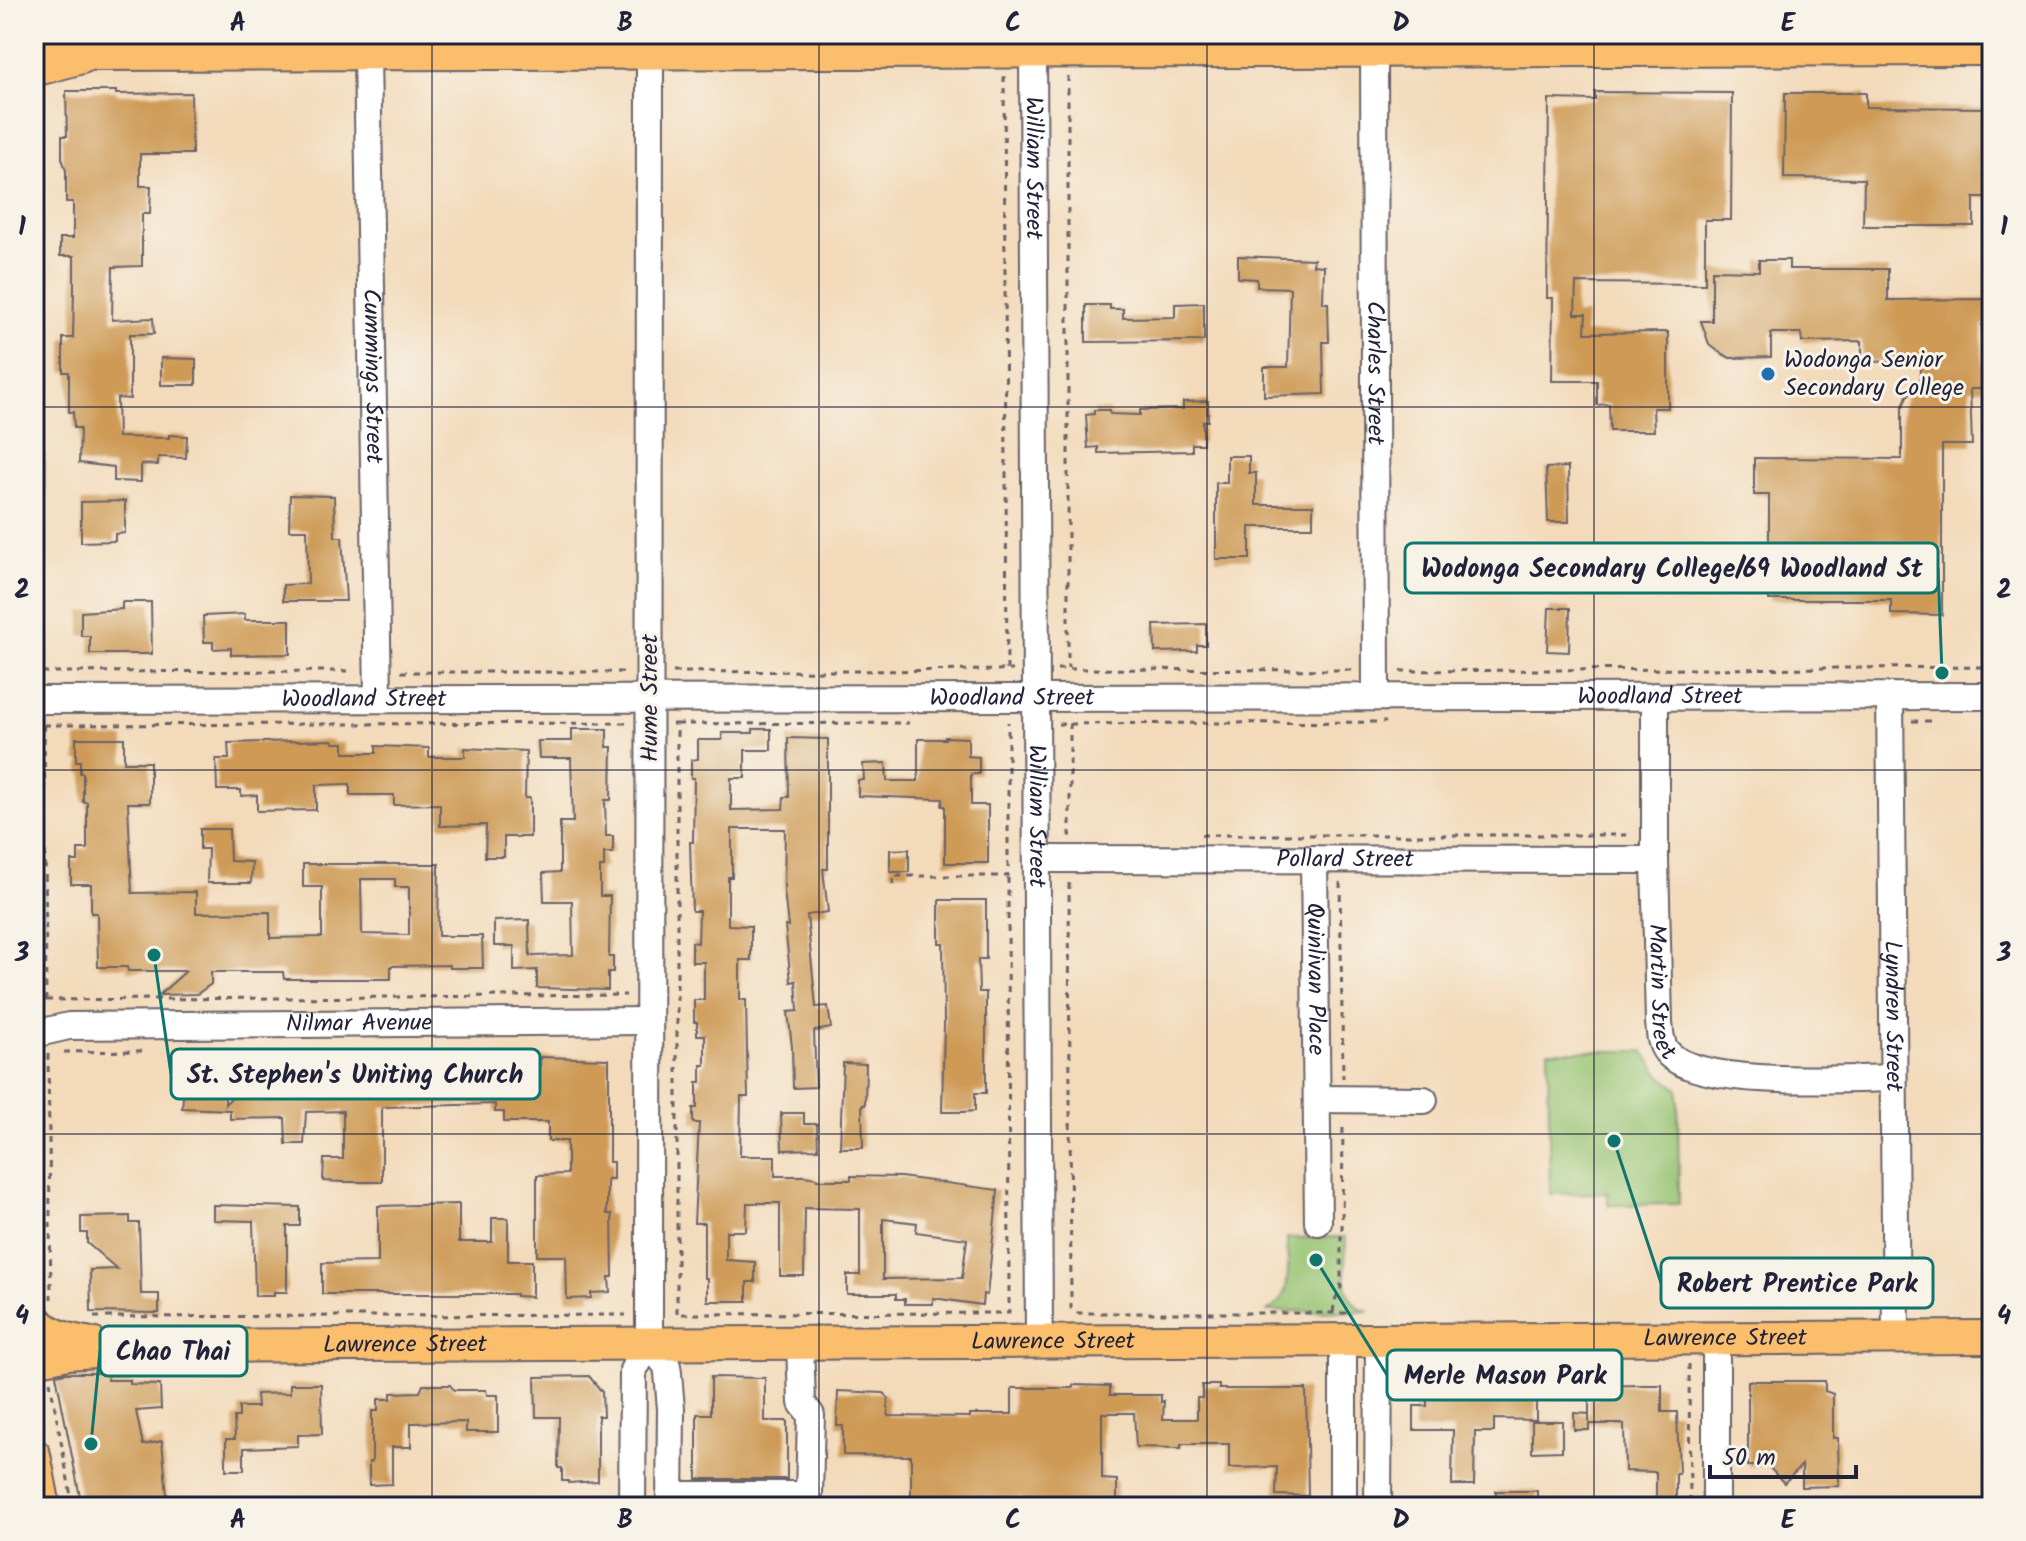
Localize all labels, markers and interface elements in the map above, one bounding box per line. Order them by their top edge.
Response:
text: A [230,3,246,45]
text: B [617,3,633,45]
text: C [1005,3,1021,45]
text: D [1392,3,1410,45]
text: E [1781,3,1797,45]
street label: William Street [1014,96,1053,240]
text: 1 [18,207,26,249]
text: 1 [2000,207,2008,249]
street label: Cummings Street [352,288,394,464]
street label: Charles Street [1355,301,1395,446]
place label: Wodonga Senior Secondary College [1784,341,1964,408]
marker: Wodonga Senior Secondary College [1759,365,1777,383]
callout: Wodonga Secondary College/69 Woodland St [1405,543,1938,593]
text: Wodonga Secondary College/69 Woodland St [1421,549,1923,591]
text: 2 [14,570,30,612]
text: 2 [1996,570,2012,612]
street label: Hume Street [631,633,670,762]
street label: Woodland Street [1577,677,1743,716]
street label: Woodland Street [929,678,1095,718]
street label: Woodland Street [281,680,447,719]
street label: William Street [1017,744,1056,888]
street label: Pollard Street [1276,840,1414,879]
street label: Quinlivan Place [1295,902,1336,1056]
street label: Martin Street [1637,923,1686,1071]
text: 3 [14,933,29,975]
text: 3 [1996,933,2011,975]
street label: Lyndren Street [1873,940,1913,1093]
street label: Nilmar Avenue [286,1003,433,1044]
callout: St. Stephen's Uniting Church [171,1049,540,1099]
text: St. Stephen's Uniting Church [187,1055,523,1097]
callout: Robert Prentice Park [1661,1258,1933,1308]
text: Robert Prentice Park [1677,1264,1918,1306]
text: 4 [15,1296,29,1338]
text: 4 [1997,1296,2011,1338]
street label: Lawrence Street [1643,1318,1808,1358]
street label: Lawrence Street [971,1322,1136,1362]
street label: Lawrence Street [323,1325,488,1365]
callout: Chao Thai [100,1326,247,1376]
text: Chao Thai [116,1332,232,1374]
callout: Merle Mason Park [1387,1350,1622,1400]
text: Merle Mason Park [1404,1356,1607,1398]
scale bar [1710,1429,1856,1479]
text: 50 m [1722,1439,1776,1478]
text: A [230,1500,246,1541]
text: B [617,1500,633,1541]
text: C [1005,1500,1021,1541]
text: D [1392,1500,1410,1541]
text: E [1781,1500,1797,1541]

